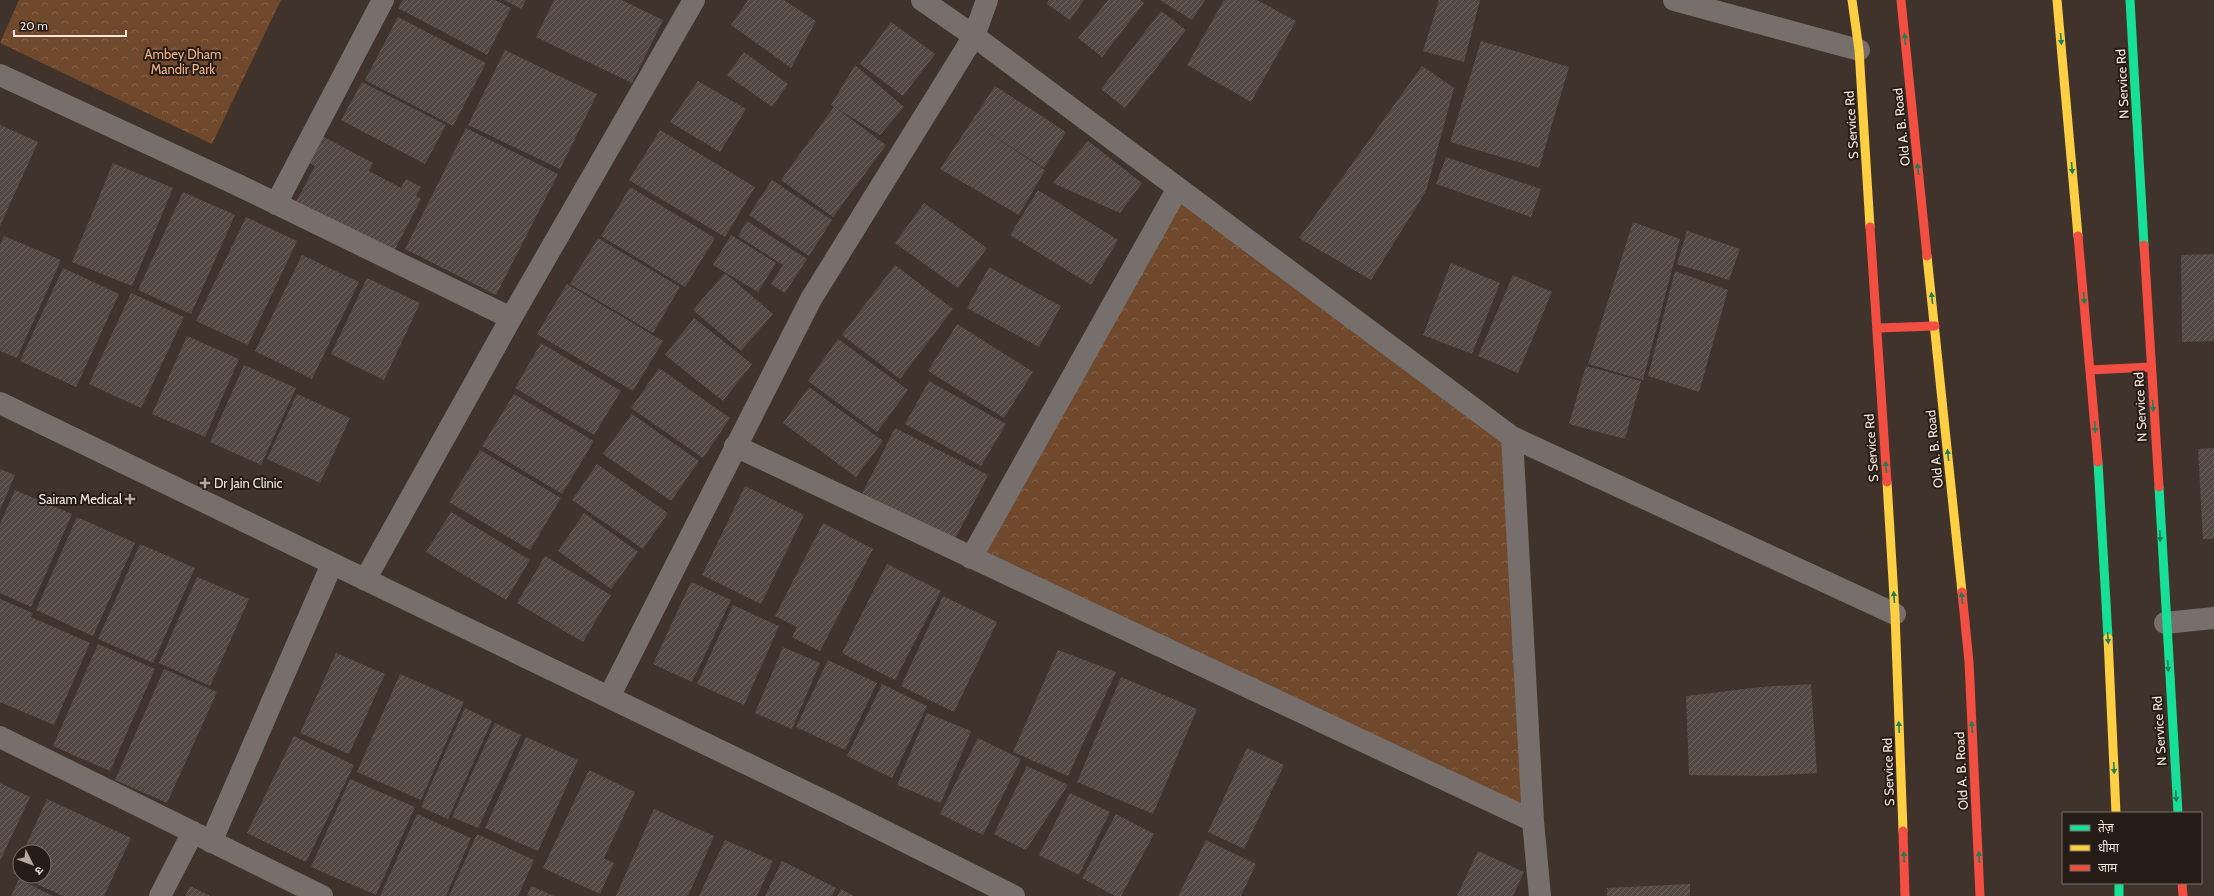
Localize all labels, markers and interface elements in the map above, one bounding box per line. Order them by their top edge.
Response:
scale bar [14,12,126,38]
text: 20 m [20,18,48,33]
one-way arrow [1902,33,1908,45]
one-way arrow [2057,33,2064,45]
park label: Ambey Dham Mandir Park [145,46,221,77]
street label: N Service Rd [2112,49,2132,119]
street label: Old A. B. Road [1889,87,1913,167]
street label: S Service Rd [1841,90,1861,160]
one-way arrow [1915,162,1922,175]
one-way arrow [2069,162,2076,174]
one-way arrow [1929,292,1935,304]
one-way arrow [2080,292,2087,304]
street label: N Service Rd [2130,372,2150,442]
one-way arrow [2150,400,2156,413]
street label: Old A. B. Road [1922,409,1946,489]
street label: S Service Rd [1861,413,1881,483]
one-way arrow [2092,421,2098,433]
one-way arrow [1944,449,1951,461]
one-way arrow [1882,461,1889,473]
place label: Dr Jain Clinic [214,475,283,491]
marker: Dr Jain Clinic [199,477,211,489]
place label: Sairam Medical [39,491,122,507]
marker: Sairam Medical [125,494,135,504]
one-way arrow [2157,530,2164,542]
one-way arrow [1891,591,1898,603]
one-way arrow [1959,592,1965,604]
one-way arrow [2104,632,2111,644]
one-way arrow [2165,660,2172,672]
street label: N Service Rd [2149,696,2169,766]
one-way arrow [1896,720,1902,733]
one-way arrow [1969,720,1975,733]
street label: Old A. B. Road [1951,731,1971,811]
street label: S Service Rd [1879,738,1897,806]
one-way arrow [2110,762,2117,774]
one-way arrow [2173,790,2180,802]
legend [2062,812,2202,884]
text: तेज़ [2098,820,2115,835]
text: धीमा [2098,840,2120,855]
north arrow [12,844,52,884]
one-way arrow [1900,851,1907,863]
one-way arrow [1975,851,1982,863]
text: जाम [2098,860,2118,875]
text: उ [32,864,47,878]

